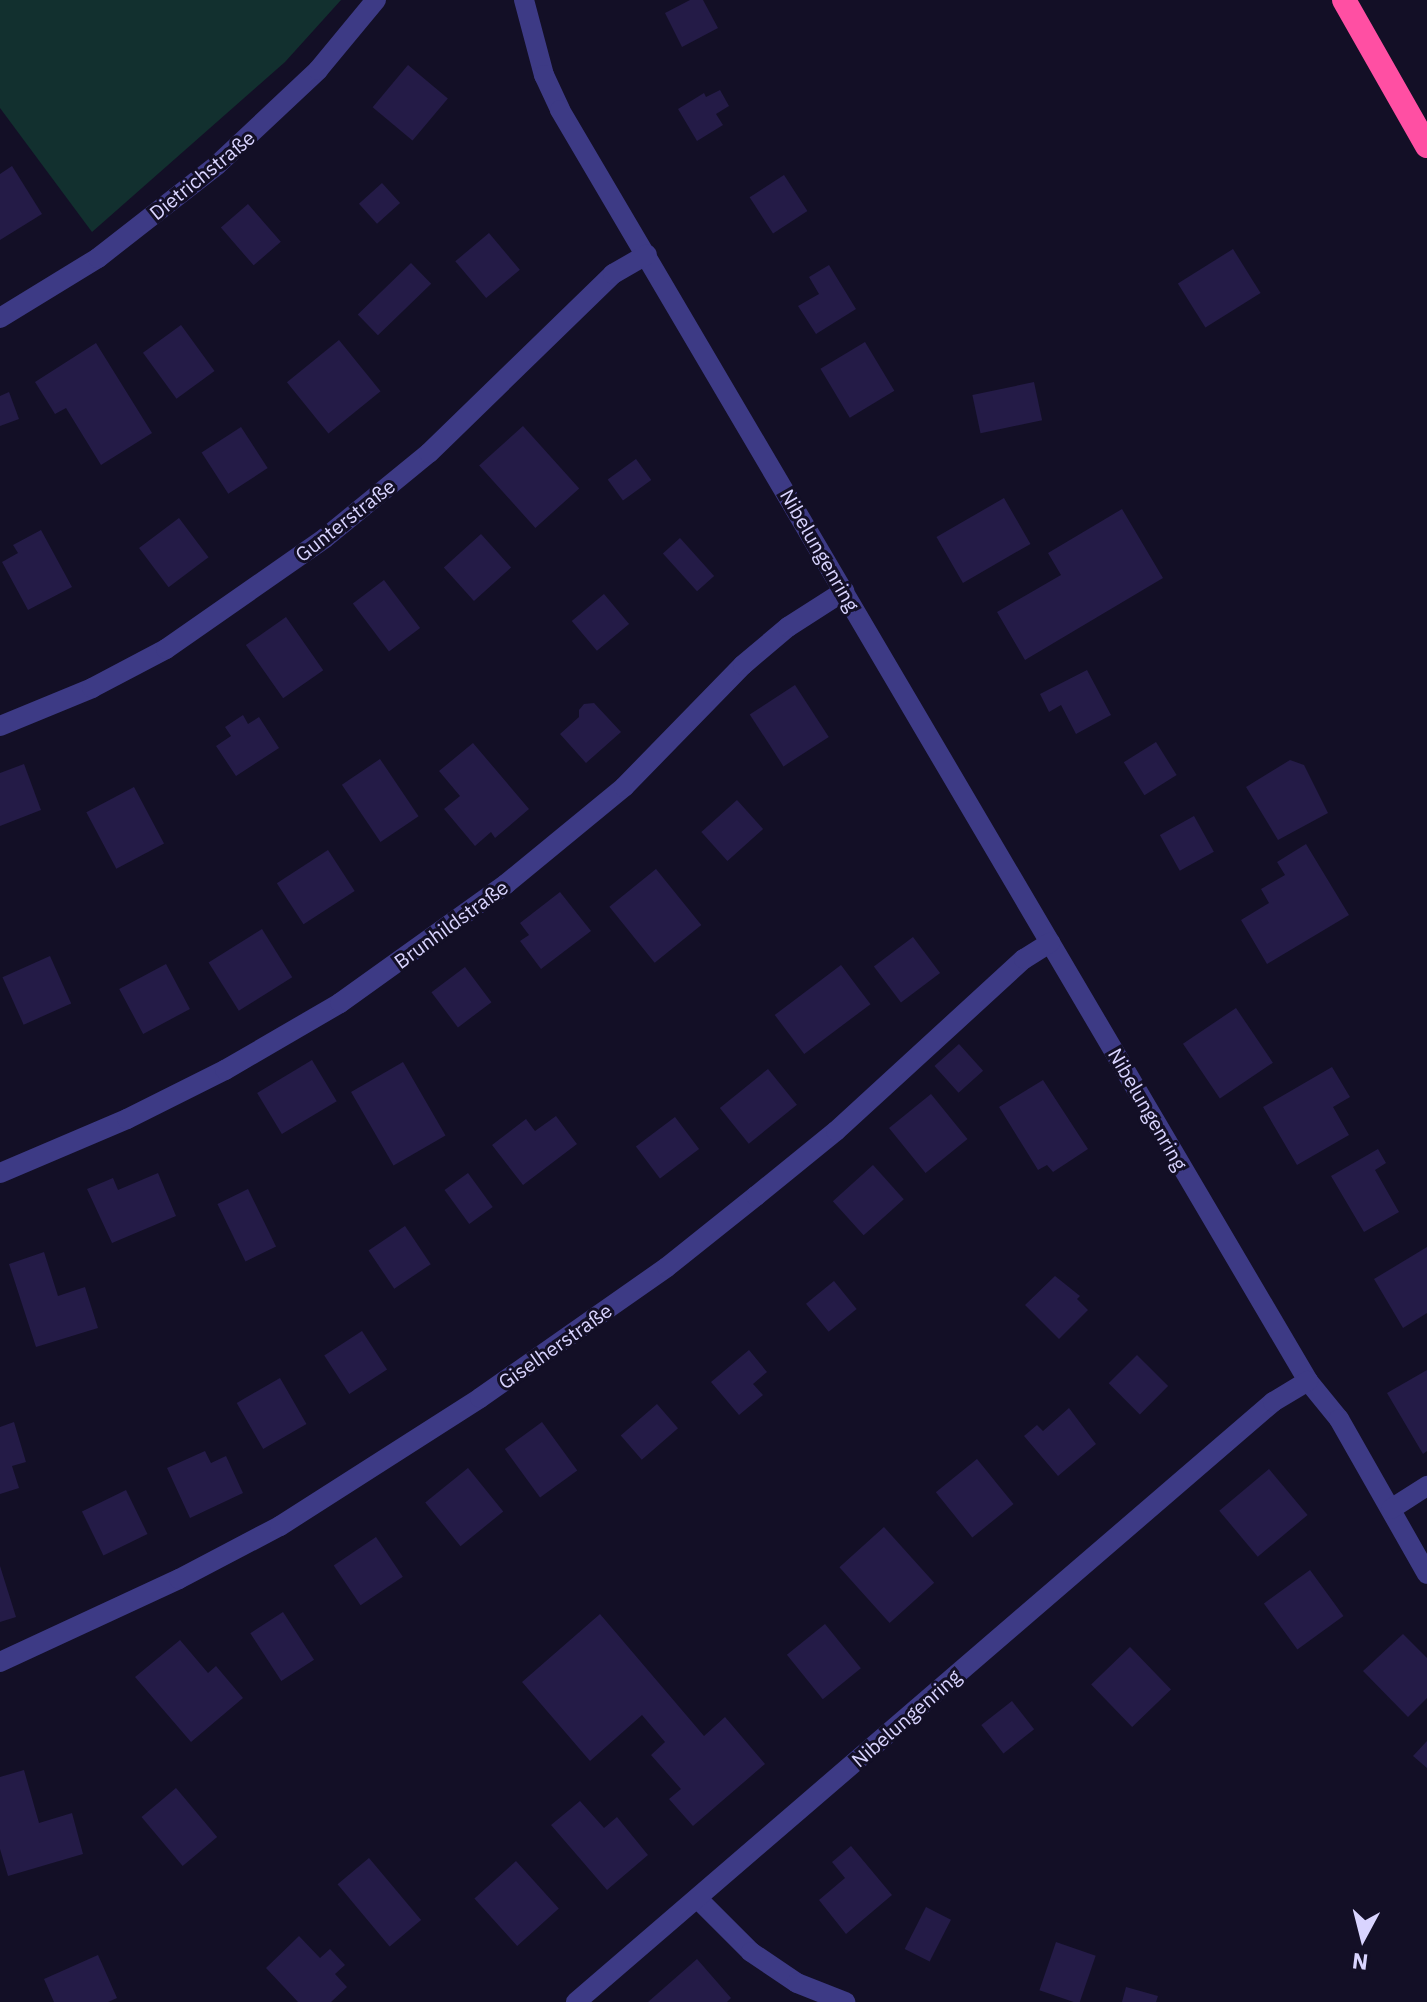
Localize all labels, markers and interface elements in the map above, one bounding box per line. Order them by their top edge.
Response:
street label: Dietrichstraße [145,125,259,225]
street label: Gunterstraße [290,474,400,566]
street label: Nibelungenring [775,485,865,615]
street label: Brunhildstraße [389,875,513,973]
street label: Nibelungenring [1103,1044,1193,1174]
street label: Giselherstraße [494,1298,616,1394]
street label: Nibelungenring [846,1664,966,1772]
north arrow [1323,1898,1403,1978]
text: N [1350,1947,1370,1978]

